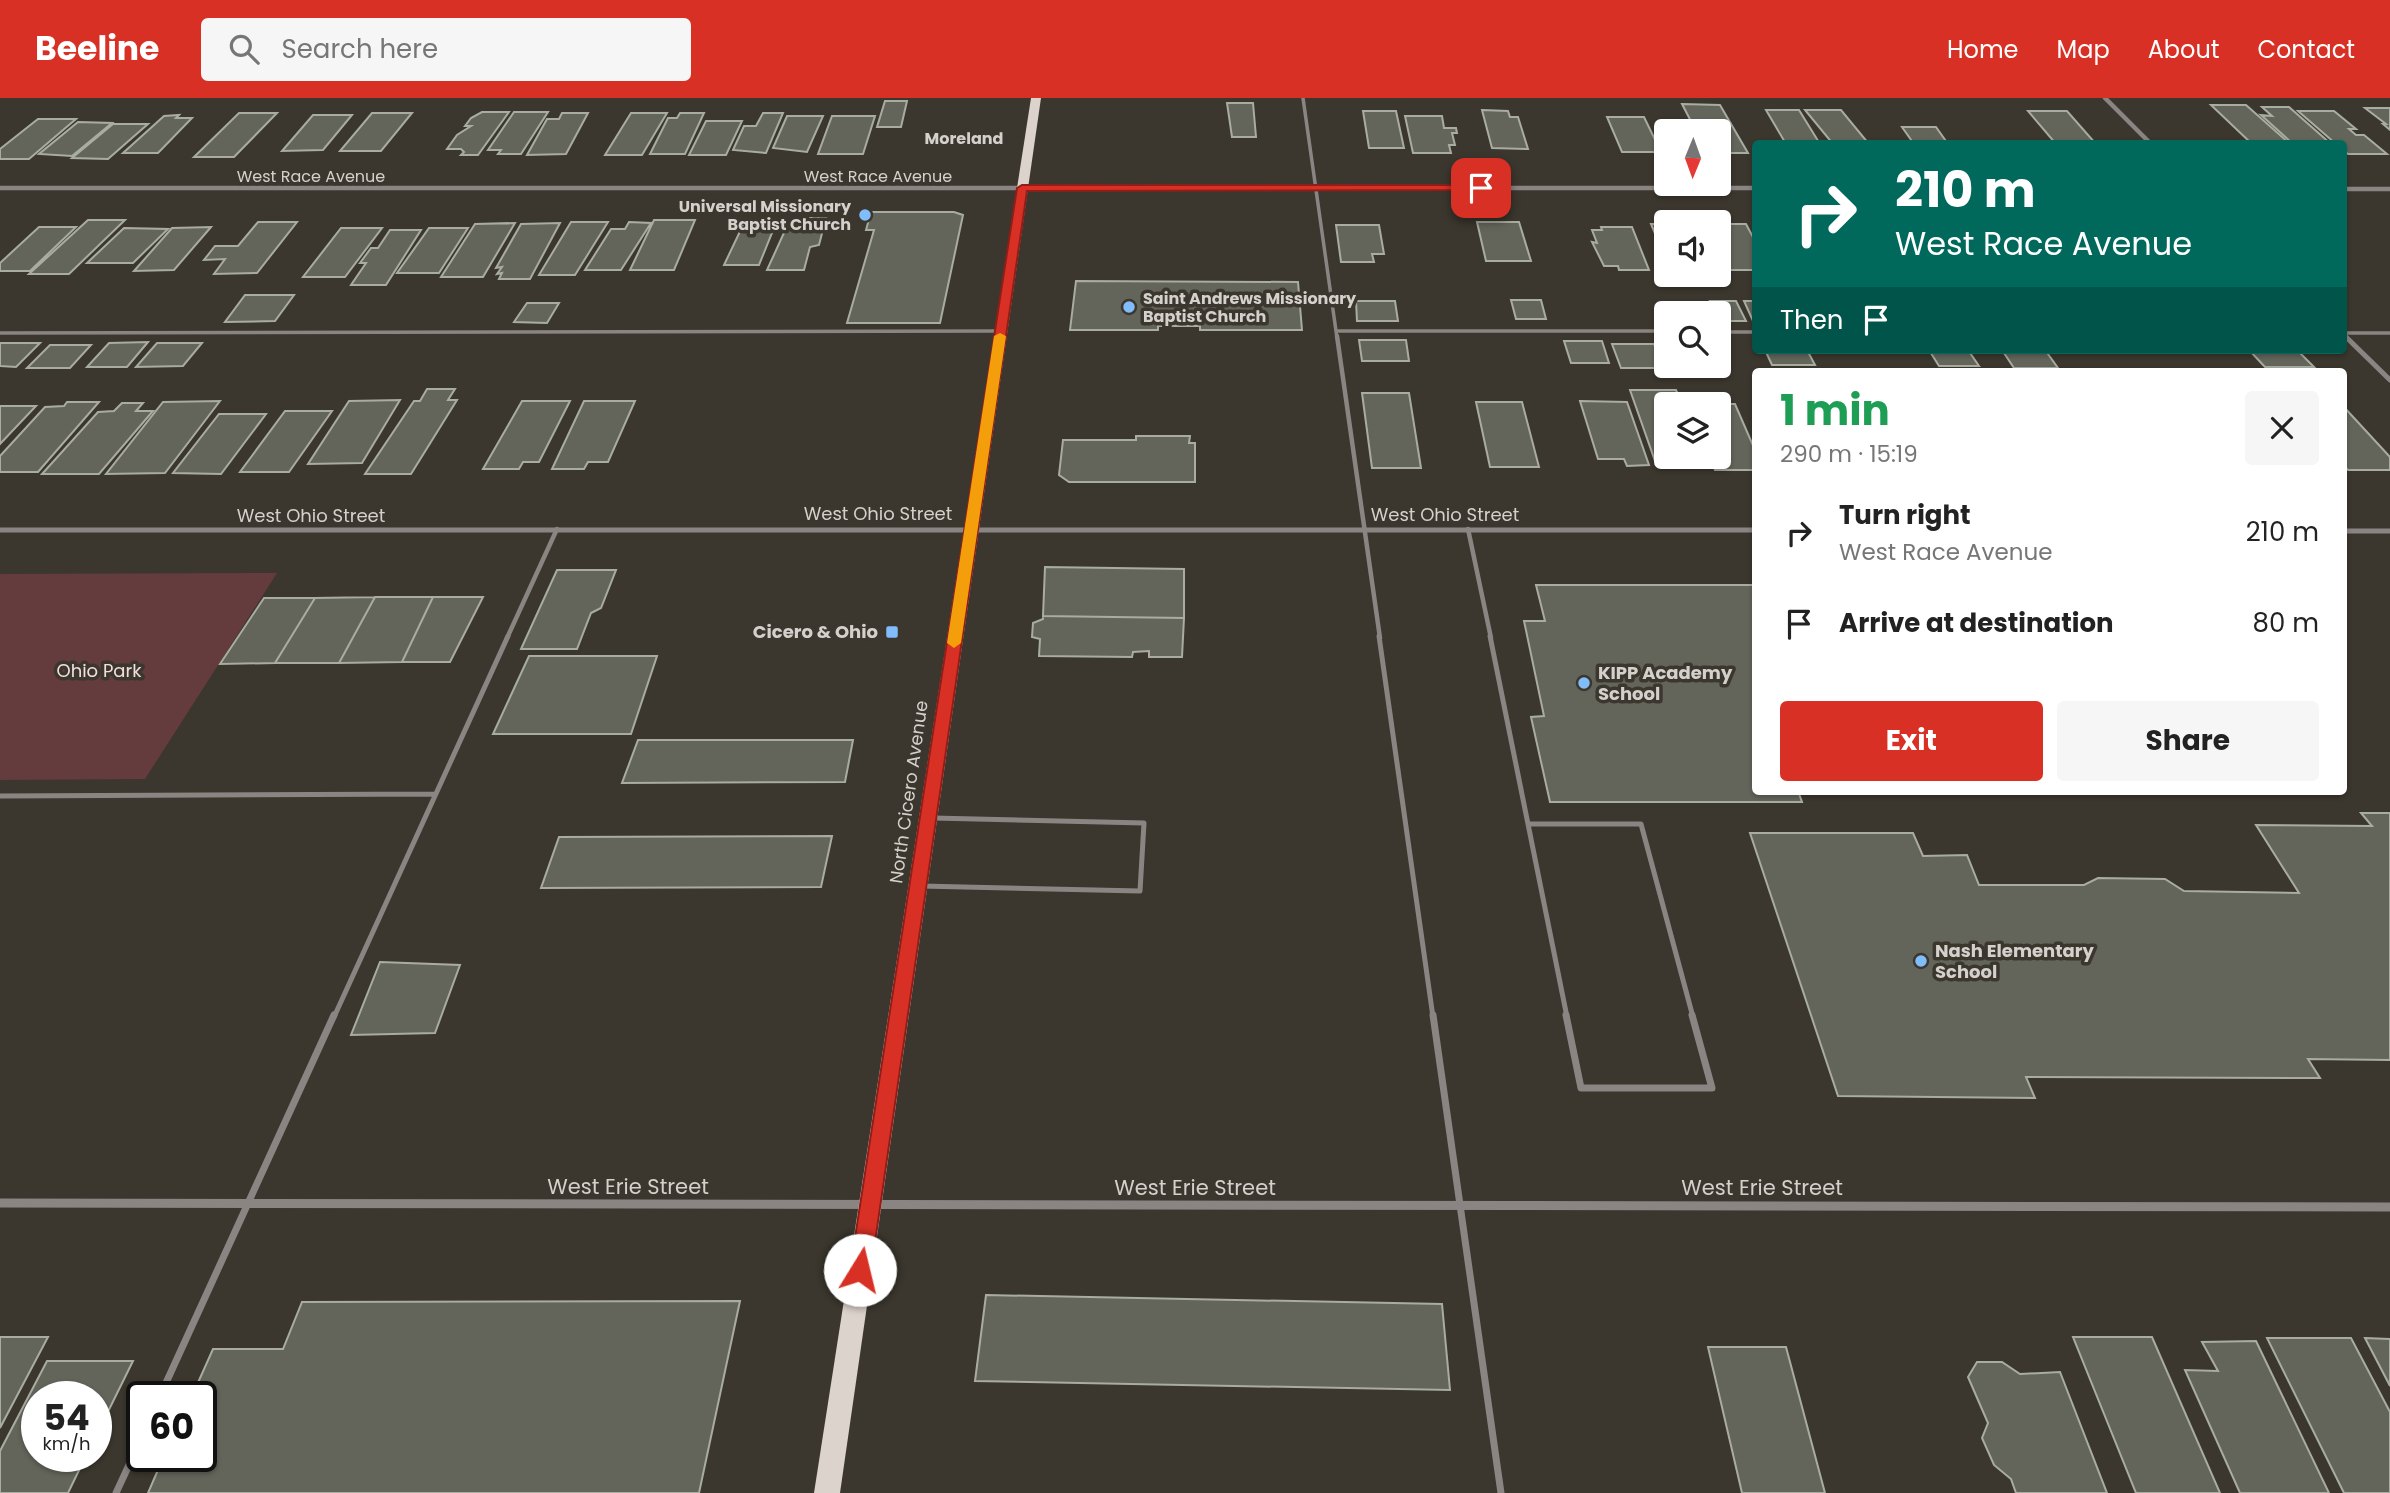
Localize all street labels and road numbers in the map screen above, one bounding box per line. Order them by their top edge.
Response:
street label: West Race Avenue [237,165,385,188]
street label: West Race Avenue [804,165,952,188]
street label: West Ohio Street [804,501,952,526]
street label: West Ohio Street [1371,502,1519,527]
street label: West Ohio Street [237,503,385,528]
street label: North Cicero Avenue [883,699,934,885]
street label: West Erie Street [547,1172,709,1201]
street label: West Erie Street [1114,1173,1276,1202]
street label: West Erie Street [1681,1173,1843,1202]

